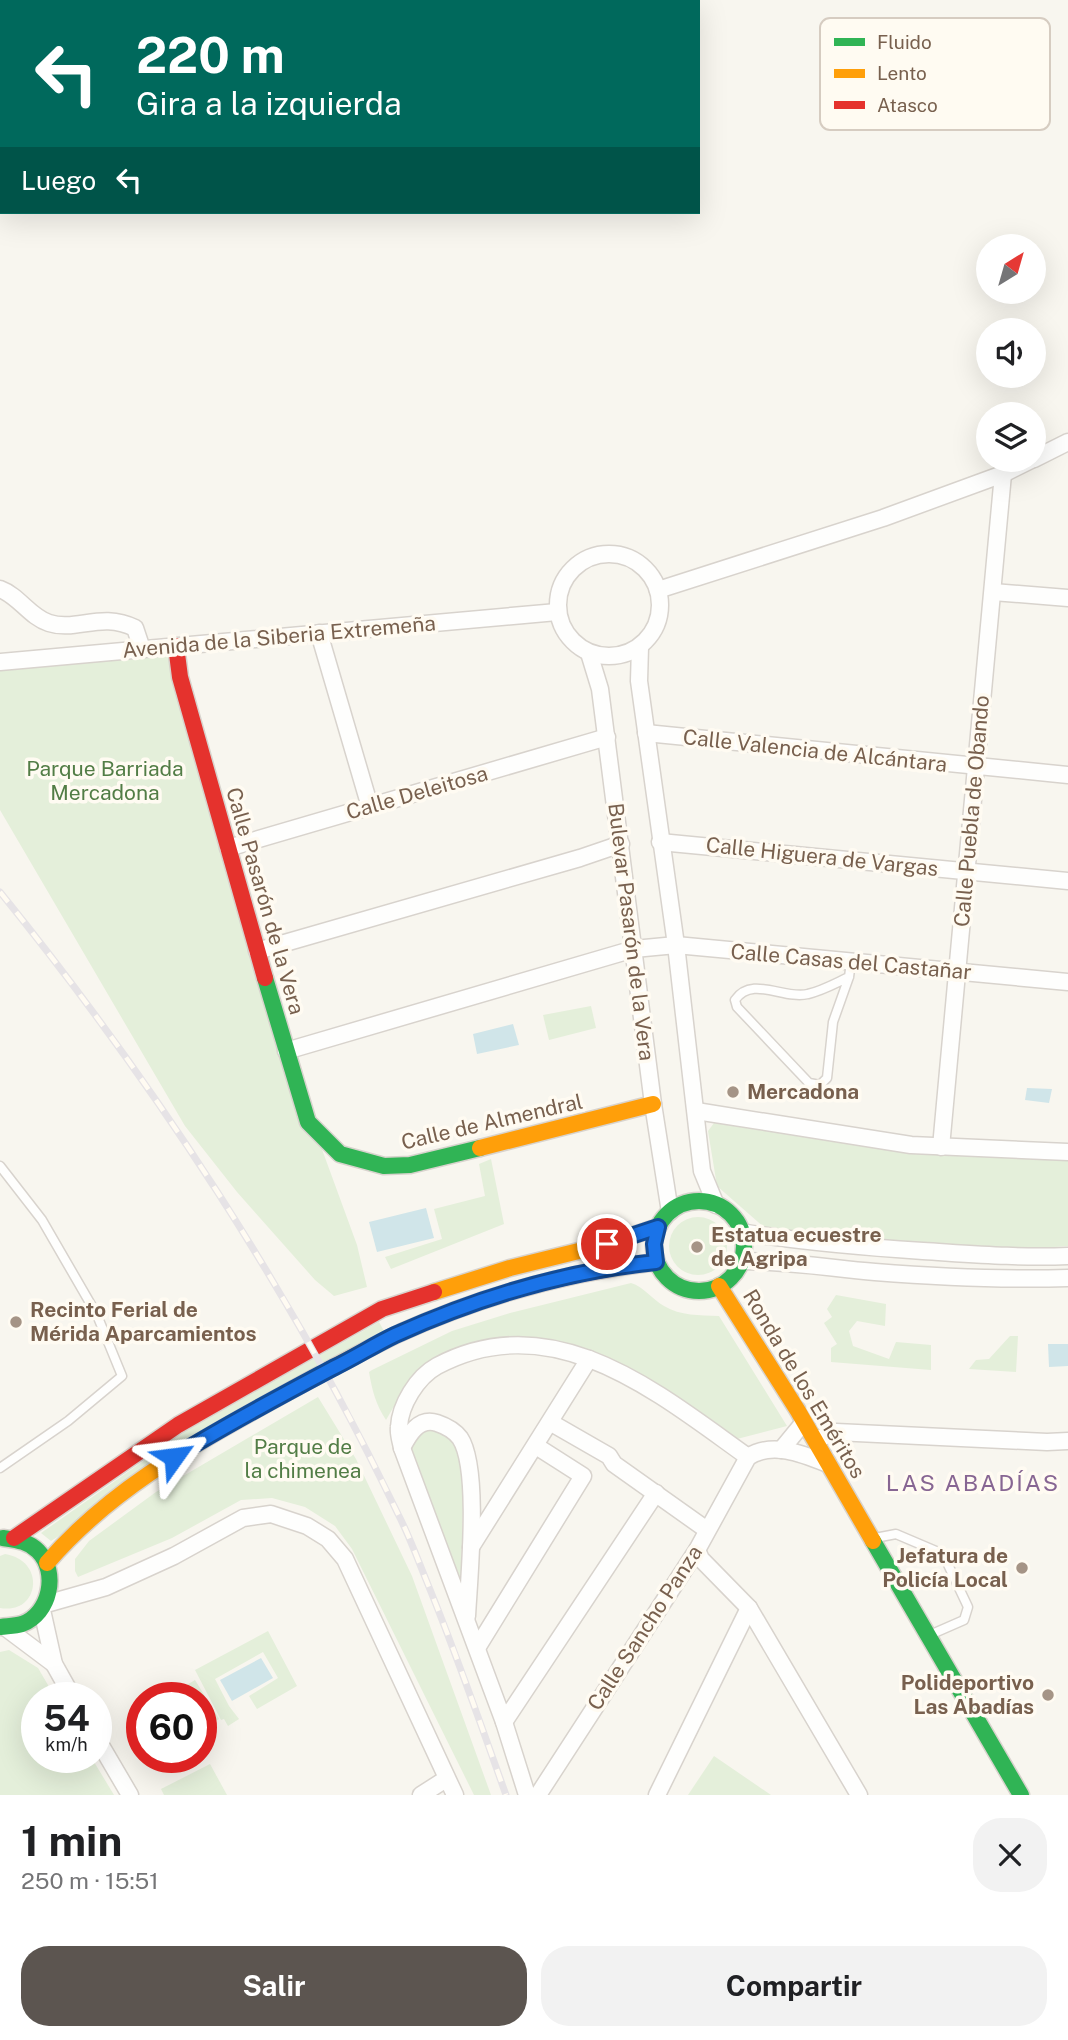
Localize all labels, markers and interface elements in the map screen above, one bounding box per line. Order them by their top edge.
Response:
legend [820,18,1050,130]
text: 220 m [136,26,285,84]
icon: left [21,28,112,119]
text: Fluido [877,31,932,53]
text: Lento [877,62,927,84]
text: Gira a la izquierda [136,85,402,122]
text: Atasco [877,94,938,116]
icon: left [110,161,148,199]
text: Luego [21,165,96,196]
north arrow [976,234,1046,304]
map controls [976,234,1046,472]
button: sound [976,318,1046,388]
button: layers [976,402,1046,472]
street label: Avenida de la Siberia Extremeña [121,610,437,663]
street label: Calle Puebla de Obando [949,694,994,928]
street label: Calle Valencia de Alcántara [682,724,948,777]
park label: Parque Barriada Mercadona [26,756,184,805]
street label: Calle Deleitosa [343,760,490,825]
street label: Calle Pasarón de la Vera [221,785,310,1017]
street label: Bulevar Pasarón de la Vera [603,802,660,1062]
street label: Calle Higuera de Vargas [705,832,939,881]
street label: Calle Casas del Castañar [730,939,973,984]
place label: Mercadona [747,1079,859,1104]
marker: Mercadona [725,1084,741,1100]
street label: Calle de Almendral [399,1088,585,1155]
pin [577,1214,637,1274]
place label: Estatua ecuestre de Agripa [711,1222,882,1271]
icon: arrive [588,1225,626,1263]
marker: Estatua ecuestre de Agripa [689,1239,705,1255]
street label: Ronda de los Eméritos [738,1285,871,1483]
place label: Recinto Ferial de Mérida Aparcamientos [30,1297,257,1346]
marker: Recinto Ferial de Mérida Aparcamientos [8,1314,24,1330]
position arrow [137,1420,211,1494]
park label: Parque de la chimenea [245,1434,361,1483]
district label: LAS ABADÍAS [886,1469,1060,1496]
street label: Calle Sancho Panza [582,1541,707,1715]
place label: Jefatura de Policía Local [882,1543,1008,1592]
marker: Jefatura de Policía Local [1014,1560,1030,1576]
place label: Polideportivo Las Abadías [901,1670,1034,1719]
speed limit sign: 60 [126,1682,217,1773]
marker: Polideportivo Las Abadías [1040,1687,1056,1703]
text: 54 [43,1698,90,1739]
text: km/h [45,1734,88,1755]
text: 1 min [21,1816,122,1865]
button: close [973,1818,1047,1892]
text: 250 m · 15:51 [21,1867,159,1894]
button: Salir [21,1946,527,2026]
button: Compartir [541,1946,1047,2026]

